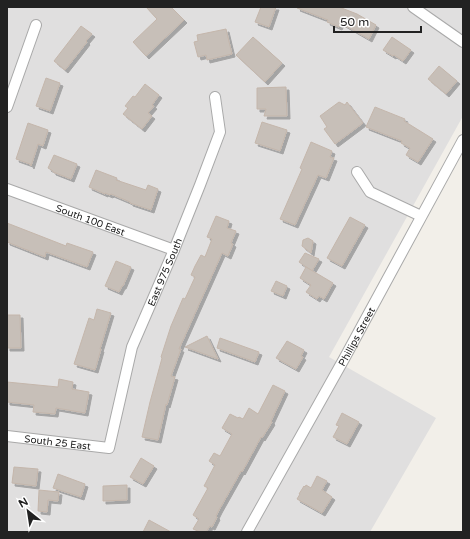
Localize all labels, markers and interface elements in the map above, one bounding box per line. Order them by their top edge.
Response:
scale bar [334,8,421,34]
text: 50 m [340,15,369,29]
street label: South 100 East [54,202,127,239]
street label: East 975 South [145,237,185,308]
street label: Phillips Street [336,305,378,368]
street label: South 25 East [24,433,91,453]
north arrow [8,491,48,531]
text: N [16,495,30,511]

